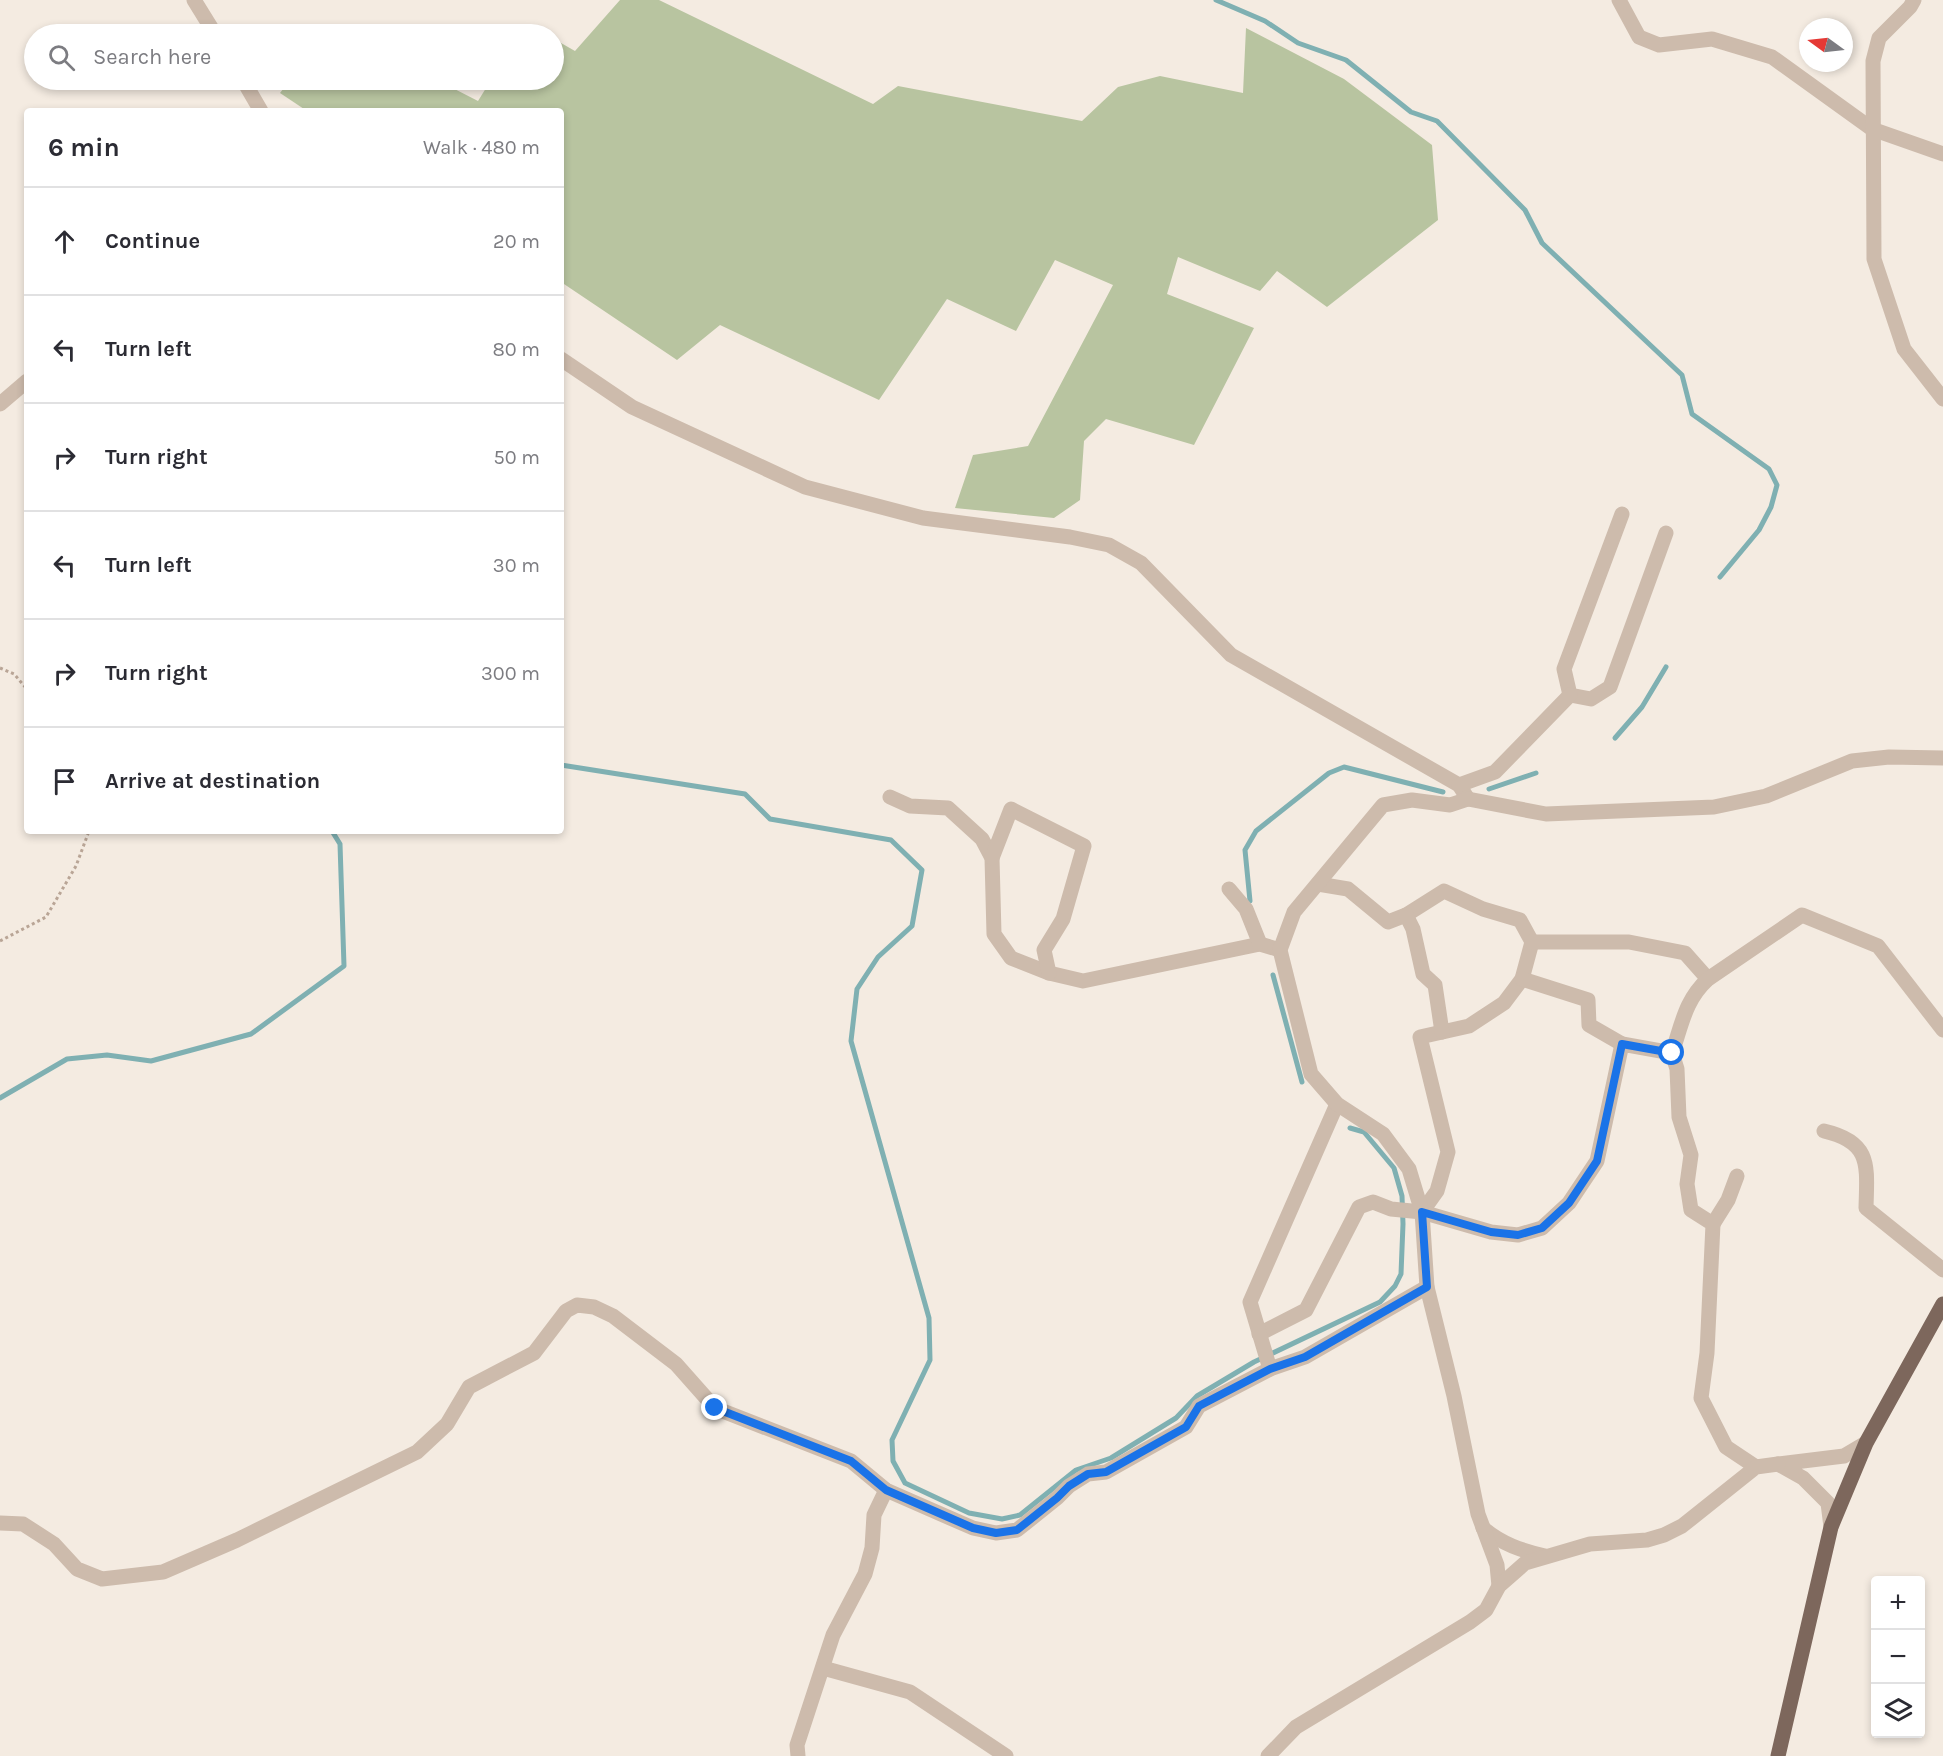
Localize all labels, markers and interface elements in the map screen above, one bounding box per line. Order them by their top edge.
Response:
north arrow [1799,18,1853,72]
search box [24,24,564,90]
icon: search [45,41,78,74]
text: Search here [93,44,211,70]
text: 6 min [48,132,120,163]
text: Walk · 480 m [423,136,540,159]
icon: ahead [48,225,81,258]
text: Continue [105,228,200,254]
text: 20 m [493,230,540,253]
icon: left [48,333,81,366]
text: Turn left [105,336,192,362]
text: 80 m [492,338,540,361]
icon: right [48,441,81,474]
text: Turn right [105,444,208,470]
text: 50 m [493,446,540,469]
icon: left [48,549,81,582]
text: Turn left [105,552,192,578]
text: 30 m [493,554,540,577]
icon: right [48,657,81,690]
text: Turn right [105,660,208,686]
text: 300 m [481,662,540,685]
icon: arrive [48,765,81,798]
text: Arrive at destination [105,768,320,794]
route start [1658,1039,1684,1065]
route end [701,1394,727,1420]
map controls [1871,1576,1925,1738]
button: + [1871,1576,1925,1630]
button: − [1871,1630,1925,1684]
button: layers [1871,1684,1925,1738]

